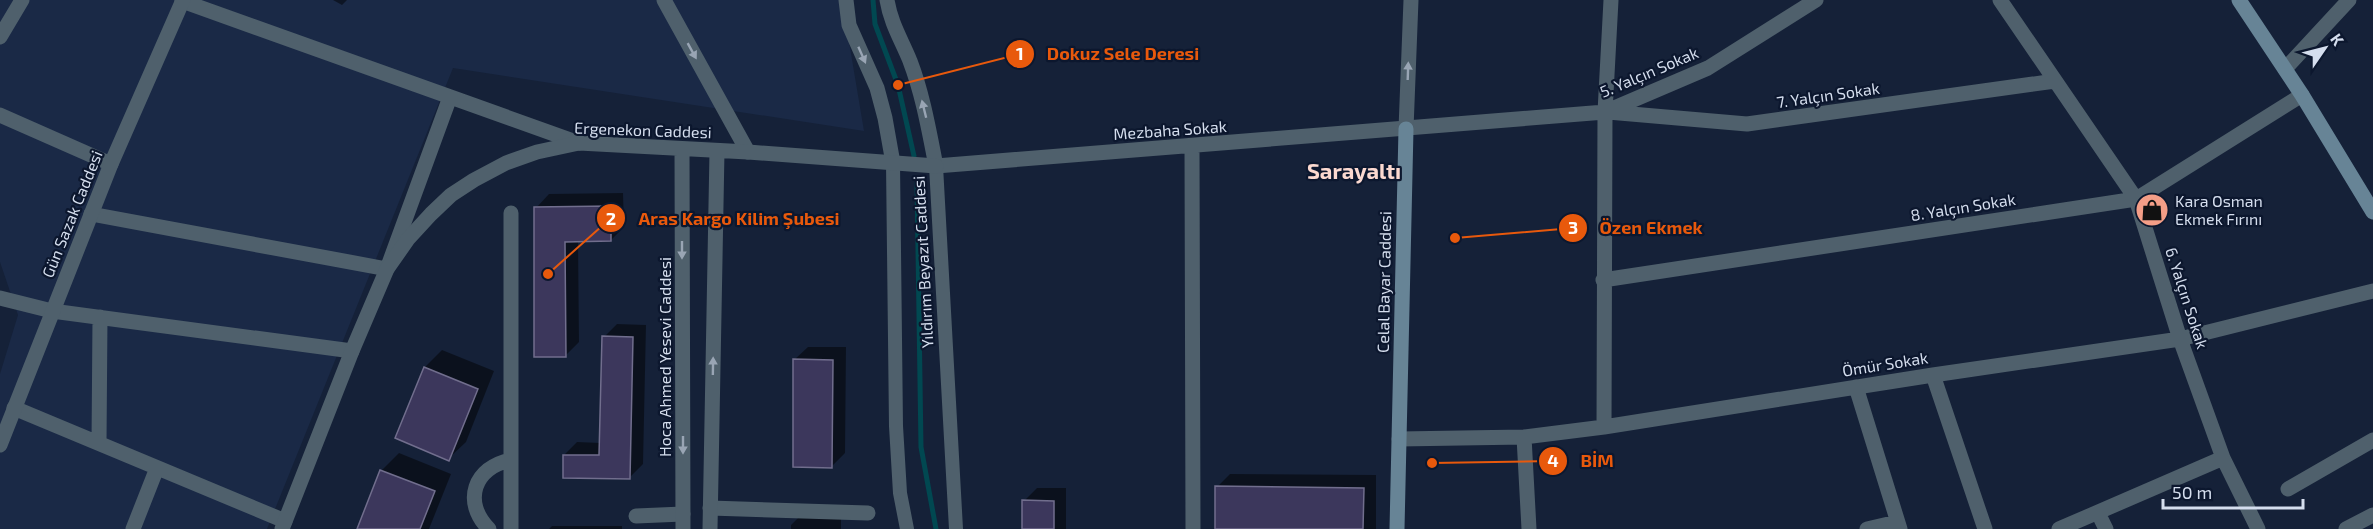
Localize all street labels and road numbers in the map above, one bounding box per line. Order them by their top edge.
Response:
street label: 5. Yalçın Sokak [1597,42,1701,102]
street label: 7. Yalçın Sokak [1775,78,1881,112]
street label: Mezbaha Sokak [1113,116,1227,143]
street label: Ergenekon Caddesi [574,118,712,141]
street label: Gün Sazak Caddesi [37,148,106,280]
street label: Yıldırım Beyazıt Caddesi [909,175,937,349]
street label: 8. Yalçın Sokak [1909,189,2017,225]
street label: Celal Bayar Caddesi [1373,211,1394,353]
street label: 6. Yalçın Sokak [2161,245,2213,351]
street label: Hoca Ahmed Yesevi Caddesi [655,257,674,457]
street label: Ömür Sokak [1841,347,1929,380]

